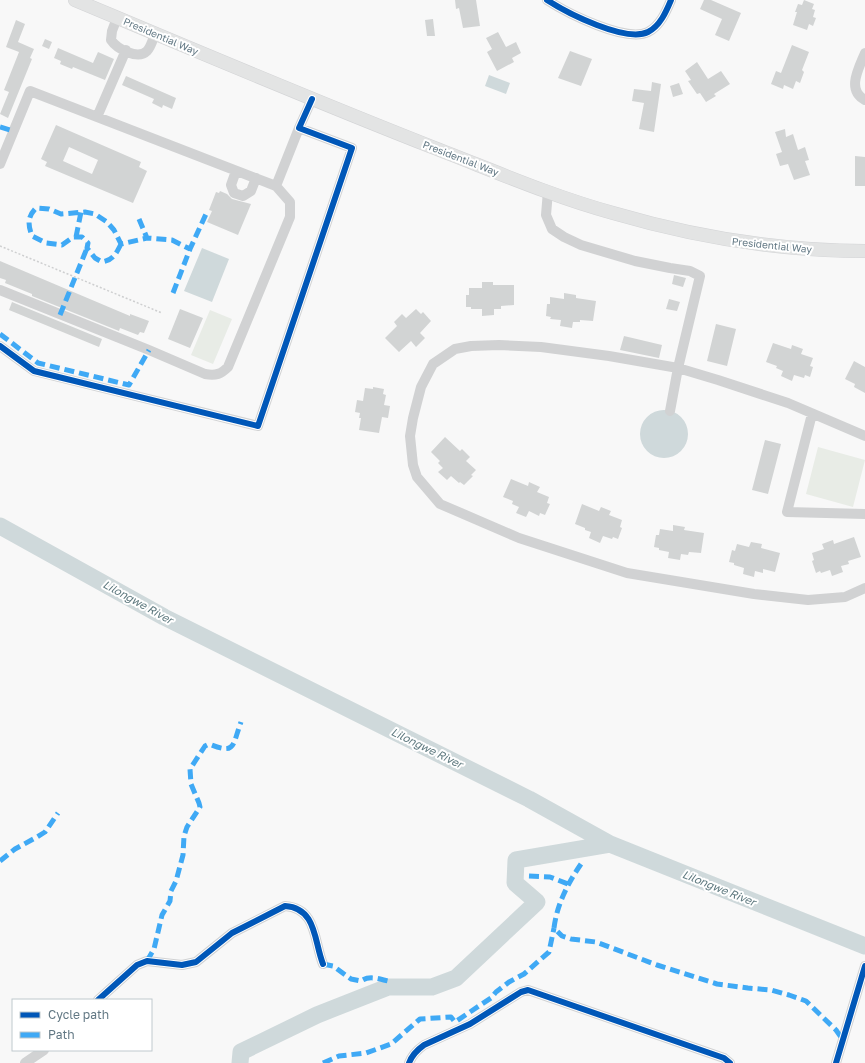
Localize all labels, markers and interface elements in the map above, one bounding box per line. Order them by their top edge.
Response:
street label: Presidential Way [122,15,201,57]
street label: Presidential Way [421,138,501,178]
street label: Presidential Way [731,235,813,255]
water label: Lilongwe River [101,577,177,628]
water label: Lilongwe River [389,725,467,772]
water label: Lilongwe River [680,867,759,910]
legend [12,999,152,1051]
text: Cycle path [48,1007,109,1022]
text: Path [48,1027,75,1042]

